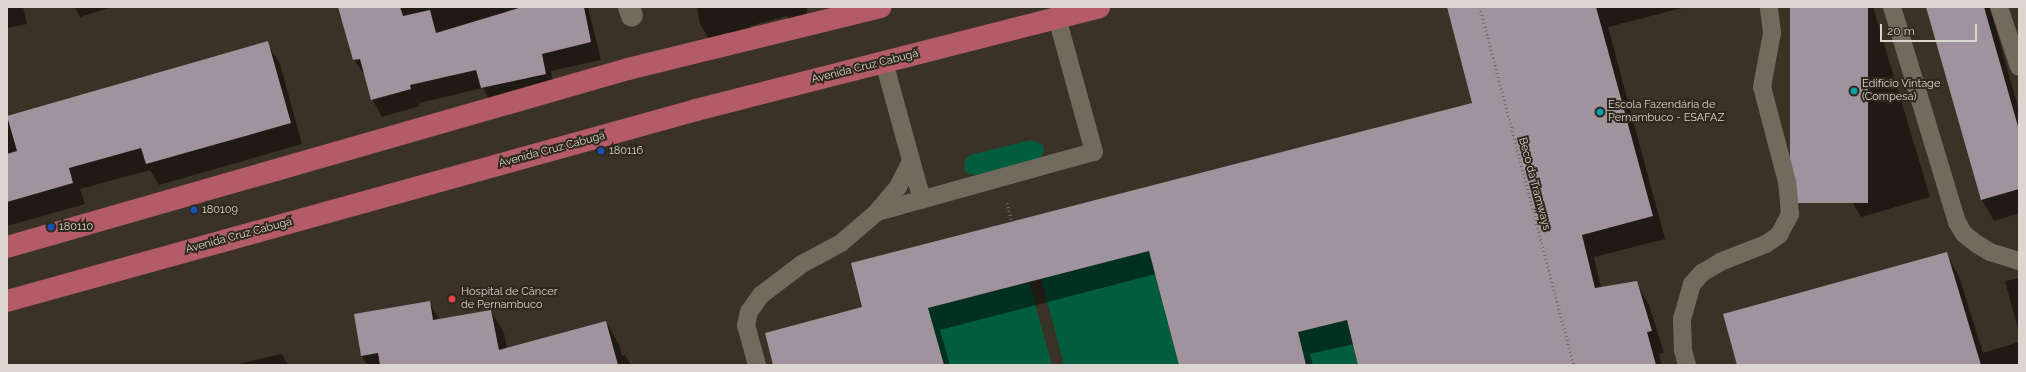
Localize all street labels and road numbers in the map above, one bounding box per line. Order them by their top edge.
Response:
street label: Avenida Cruz Cabugá [810,47,920,87]
street label: Avenida Cruz Cabugá [497,129,607,171]
street label: Beco da Tramways [1515,136,1553,232]
street label: Avenida Cruz Cabugá [184,215,294,257]

